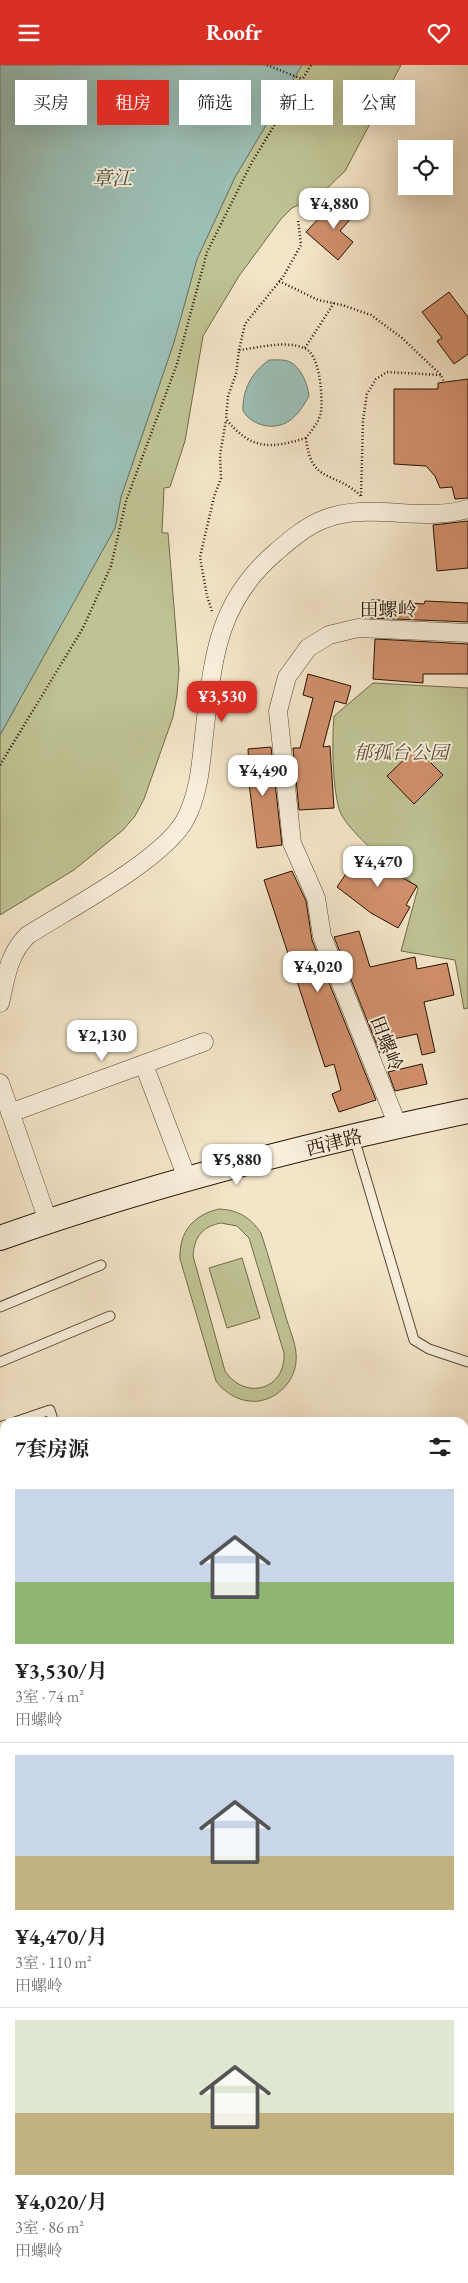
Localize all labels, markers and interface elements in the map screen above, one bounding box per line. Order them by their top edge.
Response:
text: Roofr [206,18,262,47]
icon: menu [15,19,43,47]
icon: heart [425,19,453,47]
chip: 买房 [15,80,87,125]
chip: 租房 [97,80,169,125]
chip: 筛选 [179,80,251,125]
chip: 新上 [261,80,333,125]
chip: 公寓 [343,80,415,125]
map controls [398,140,453,195]
button: locate [398,140,453,195]
water label: 章江 [92,165,135,191]
pin: ¥4,880 [293,187,375,230]
text: ¥4,880 [310,193,358,214]
street label: 田螺岭 [359,597,417,622]
pin: ¥3,530 [181,681,263,723]
text: ¥3,530 [198,686,246,707]
park label: 郁孤台公园 [353,740,451,765]
pin: ¥4,490 [222,755,304,797]
text: ¥4,490 [239,760,287,781]
pin: ¥4,470 [337,845,419,888]
text: ¥4,470 [354,851,402,872]
pin: ¥4,020 [277,951,359,993]
text: ¥4,020 [294,956,342,977]
street label: 田螺岭 [365,1012,408,1074]
pin: ¥2,130 [61,1019,143,1062]
text: ¥2,130 [78,1025,126,1046]
street label: 西津路 [303,1123,365,1162]
pin: ¥5,880 [196,1143,278,1186]
text: ¥5,880 [213,1149,261,1170]
icon: filters [426,1433,454,1461]
text: 7套房源 [15,1435,89,1462]
icon: home [190,1522,280,1612]
text: ¥3,530/月 [15,1657,108,1684]
text: 3室 · 74 m² [15,1686,84,1707]
text: 田螺岭 [15,1709,63,1730]
icon: home [190,1787,280,1877]
text: ¥4,470/月 [15,1923,108,1950]
text: 3室 · 110 m² [15,1952,92,1973]
text: 田螺岭 [15,1975,63,1996]
icon: home [190,2052,280,2142]
text: ¥4,020/月 [15,2188,108,2215]
text: 3室 · 86 m² [15,2217,84,2238]
text: 田螺岭 [15,2240,63,2261]

